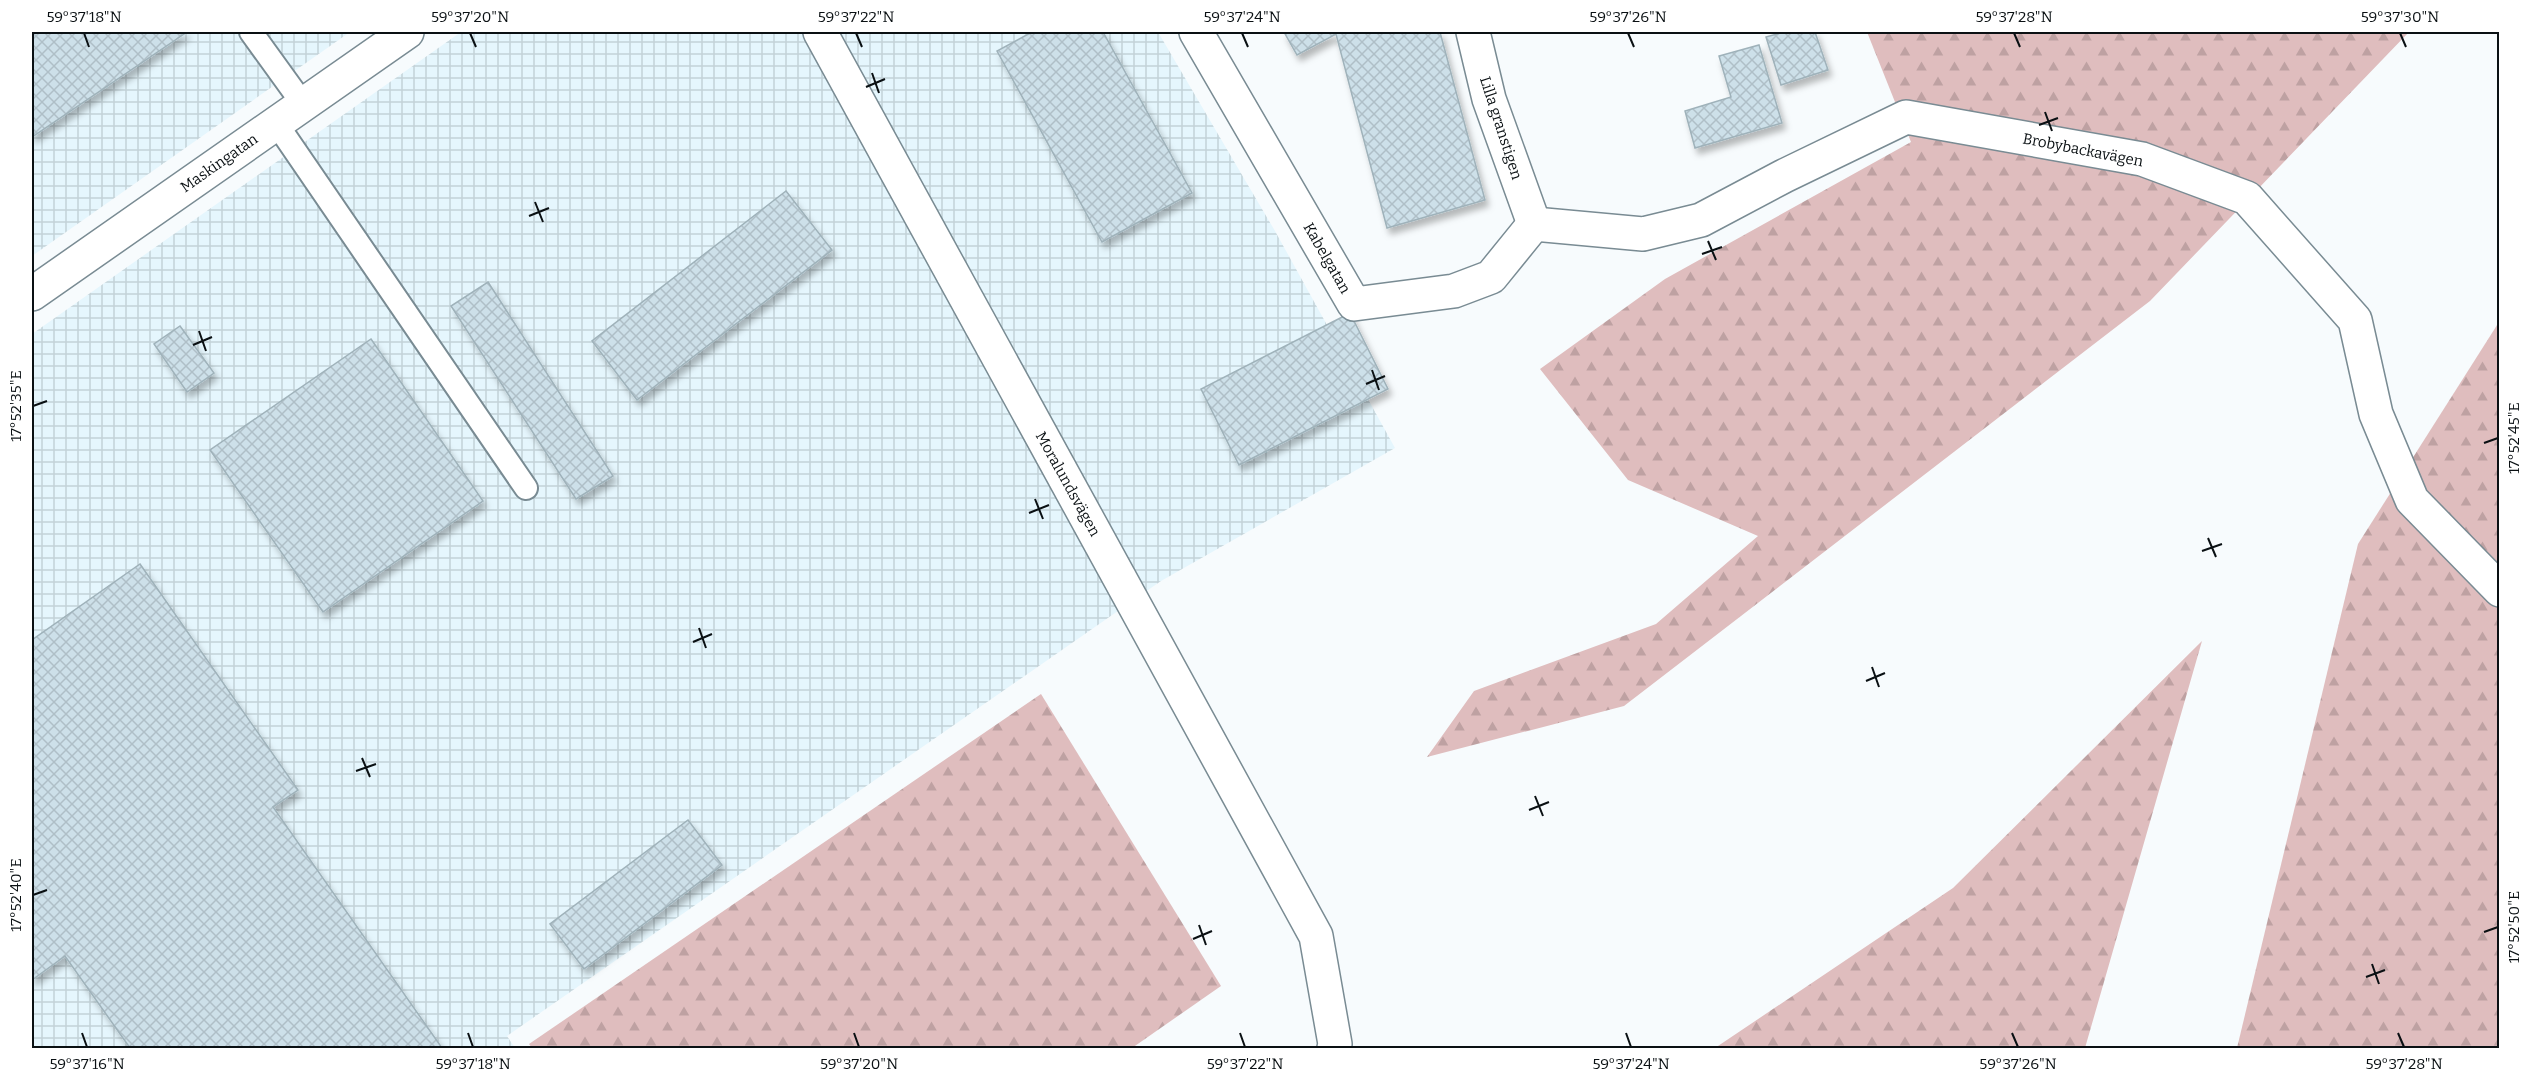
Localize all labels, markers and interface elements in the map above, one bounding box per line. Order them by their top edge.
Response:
text: 59°37'18"N [46,8,122,26]
text: 59°37'20"N [431,8,509,26]
text: 59°37'22"N [818,8,894,26]
text: 59°37'24"N [1203,8,1281,26]
text: 59°37'26"N [1589,8,1667,26]
text: 59°37'28"N [1975,8,2053,26]
text: 59°37'30"N [2361,8,2439,26]
street label: Lilla granstigen [1476,74,1526,182]
street label: Maskingatan [177,129,261,196]
street label: Brobybackavägen [2021,129,2145,171]
street label: Kabelgatan [1300,219,1355,297]
text: 17°52'35"E [7,370,25,442]
text: 17°52'45"E [2505,402,2523,474]
street label: Moralundsvägen [1032,429,1104,540]
text: 17°52'40"E [7,858,25,932]
text: 17°52'50"E [2505,891,2523,963]
text: 59°37'16"N [49,1055,125,1073]
text: 59°37'18"N [435,1055,511,1073]
text: 59°37'20"N [820,1055,898,1073]
text: 59°37'22"N [1207,1055,1283,1073]
text: 59°37'24"N [1592,1055,1670,1073]
text: 59°37'26"N [1979,1055,2057,1073]
text: 59°37'28"N [2365,1055,2443,1073]

